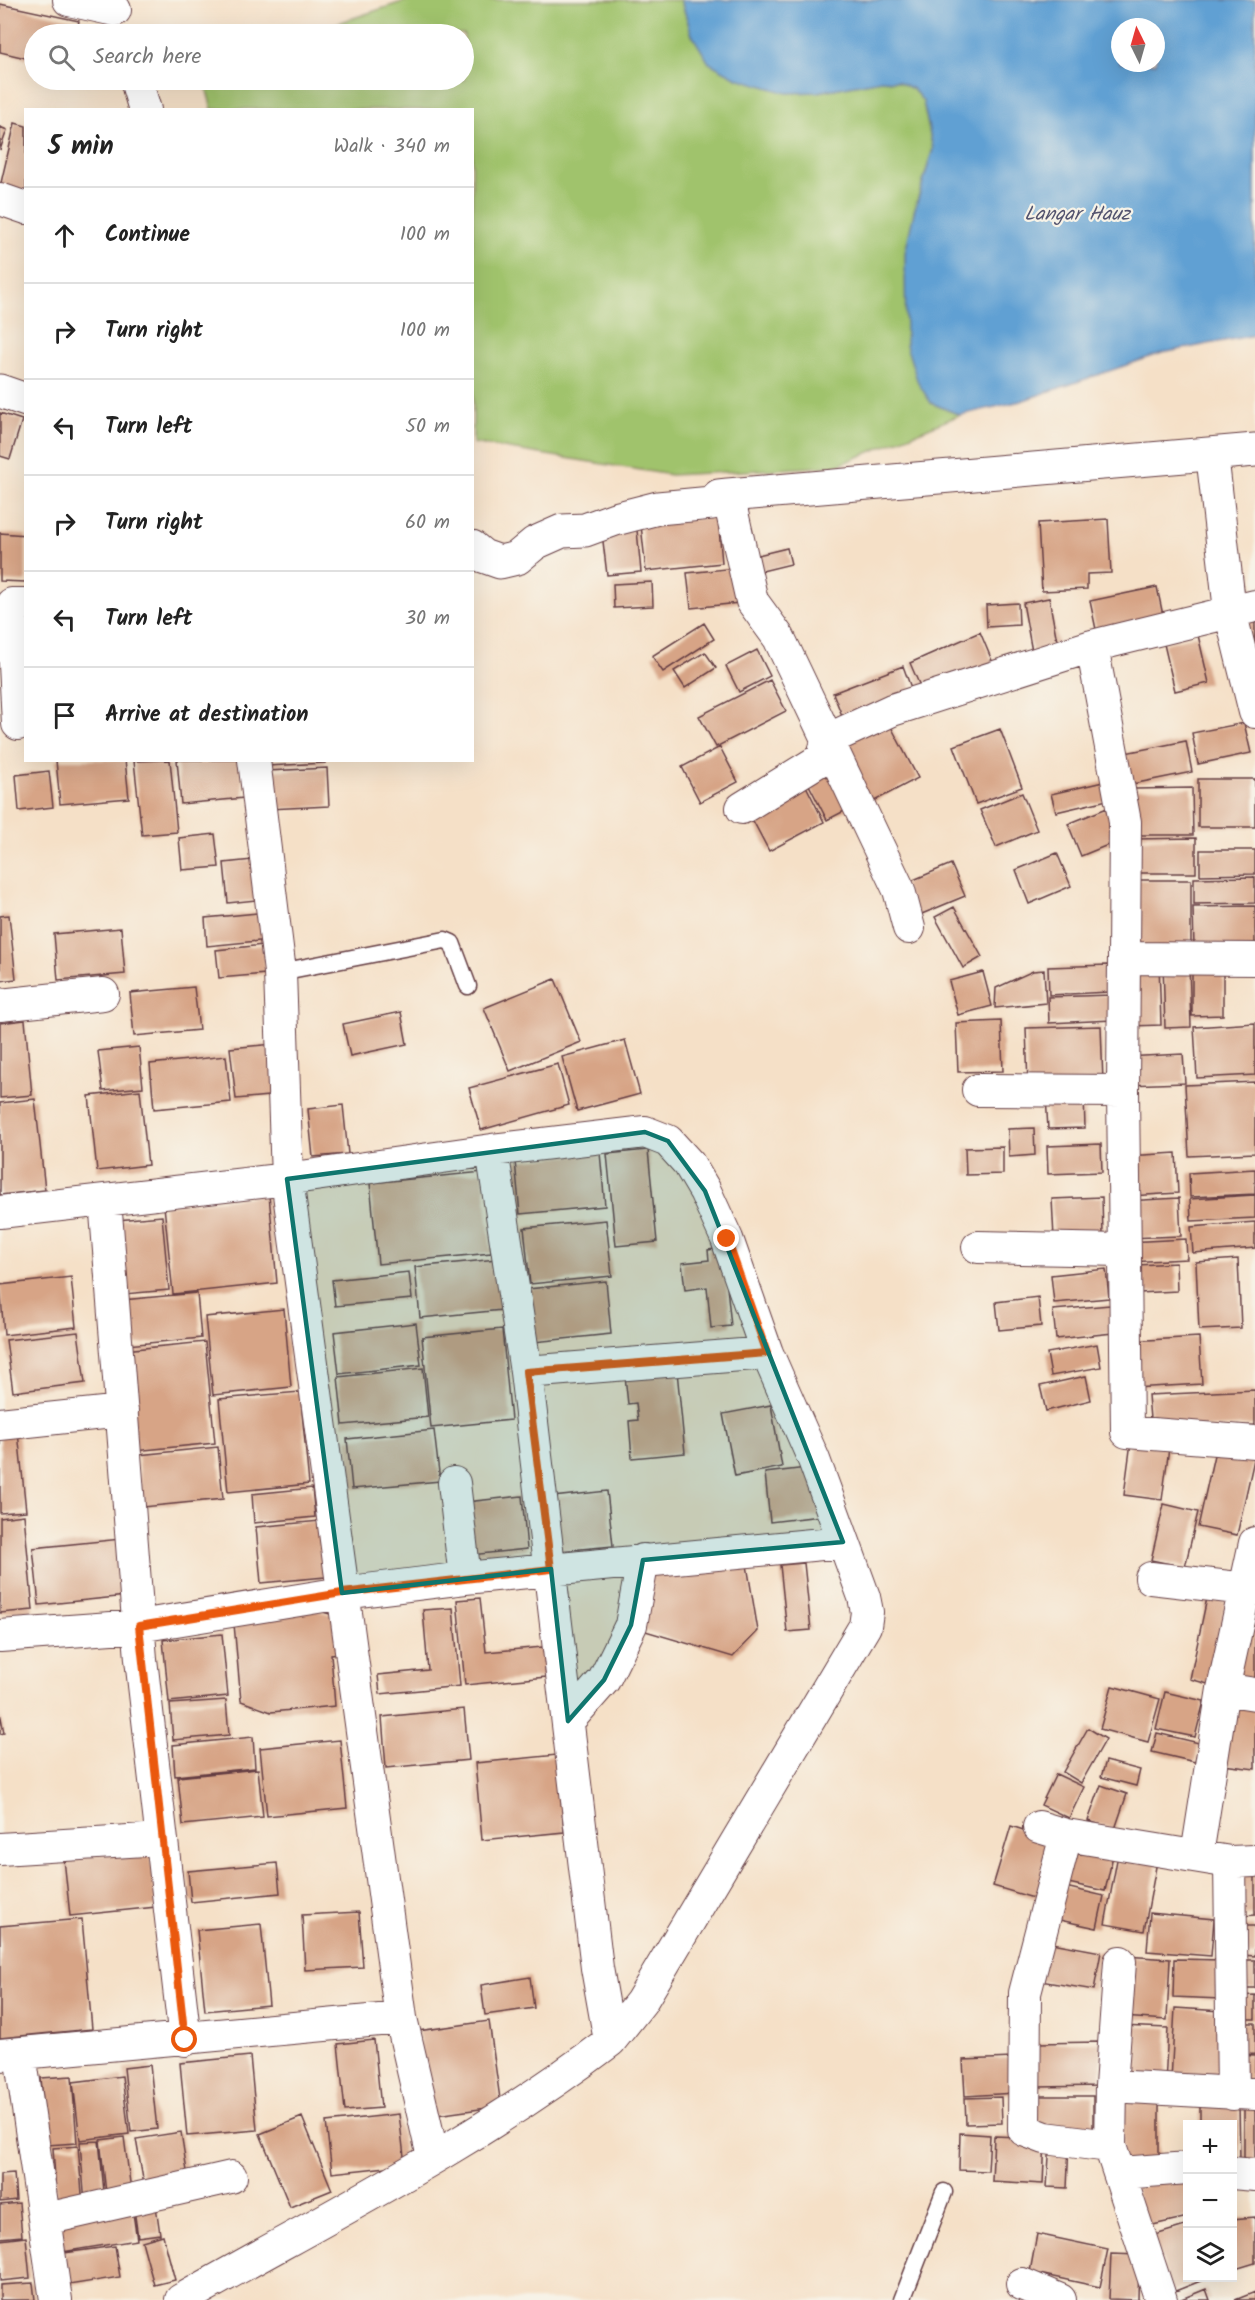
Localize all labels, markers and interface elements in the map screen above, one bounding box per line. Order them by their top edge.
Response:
north arrow [1111,18,1165,72]
search box [24,24,474,90]
text: Search here [93,40,201,75]
icon: search [45,41,78,74]
text: 5 min [48,126,114,168]
text: Walk · 340 m [334,131,450,163]
water label: Langar Hauz [1024,199,1132,231]
text: Continue [105,218,190,253]
icon: ahead [48,219,81,252]
text: 100 m [400,219,450,251]
text: Turn right [105,314,203,349]
icon: right [48,315,81,348]
text: 100 m [400,315,450,347]
text: Turn left [105,410,192,445]
icon: left [48,411,81,444]
text: 50 m [405,411,450,443]
text: Turn right [105,506,203,541]
icon: right [48,507,81,540]
text: 60 m [405,507,450,539]
text: Turn left [105,602,192,637]
icon: left [48,603,81,636]
text: 30 m [405,603,450,635]
text: Arrive at destination [105,698,308,733]
icon: arrive [48,699,81,732]
route end [713,1225,739,1251]
route start [171,2026,197,2052]
map controls [1183,2120,1237,2282]
button: + [1183,2120,1237,2174]
button: − [1183,2174,1237,2228]
button: layers [1183,2228,1237,2282]

